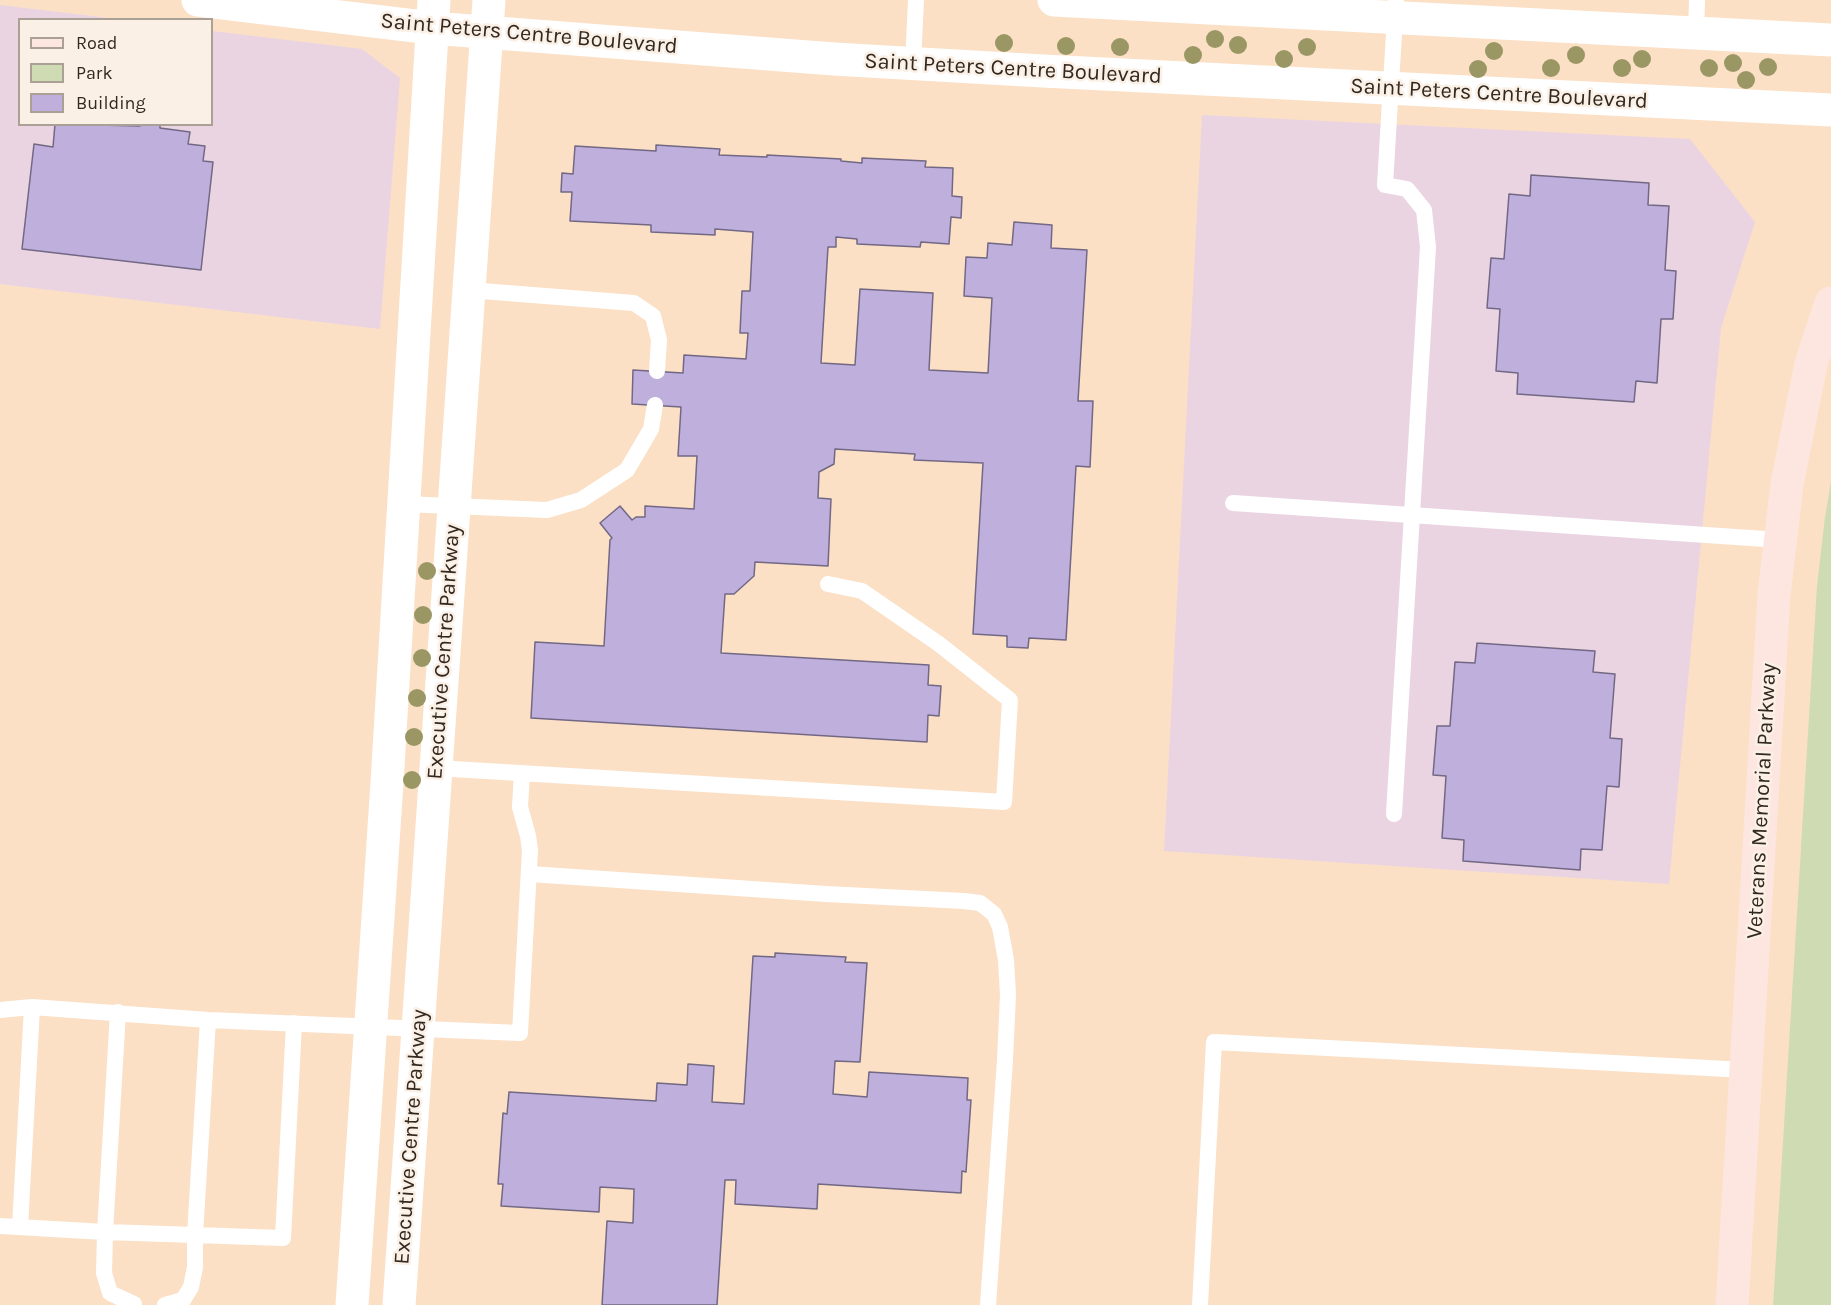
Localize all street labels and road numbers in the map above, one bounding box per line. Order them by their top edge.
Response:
street label: Saint Peters Centre Boulevard [379,8,679,60]
street label: Saint Peters Centre Boulevard [864,48,1162,90]
street label: Saint Peters Centre Boulevard [1350,73,1648,115]
street label: Executive Centre Parkway [422,524,466,780]
street label: Veterans Memorial Parkway [1742,662,1782,940]
street label: Executive Centre Parkway [389,1009,433,1265]

